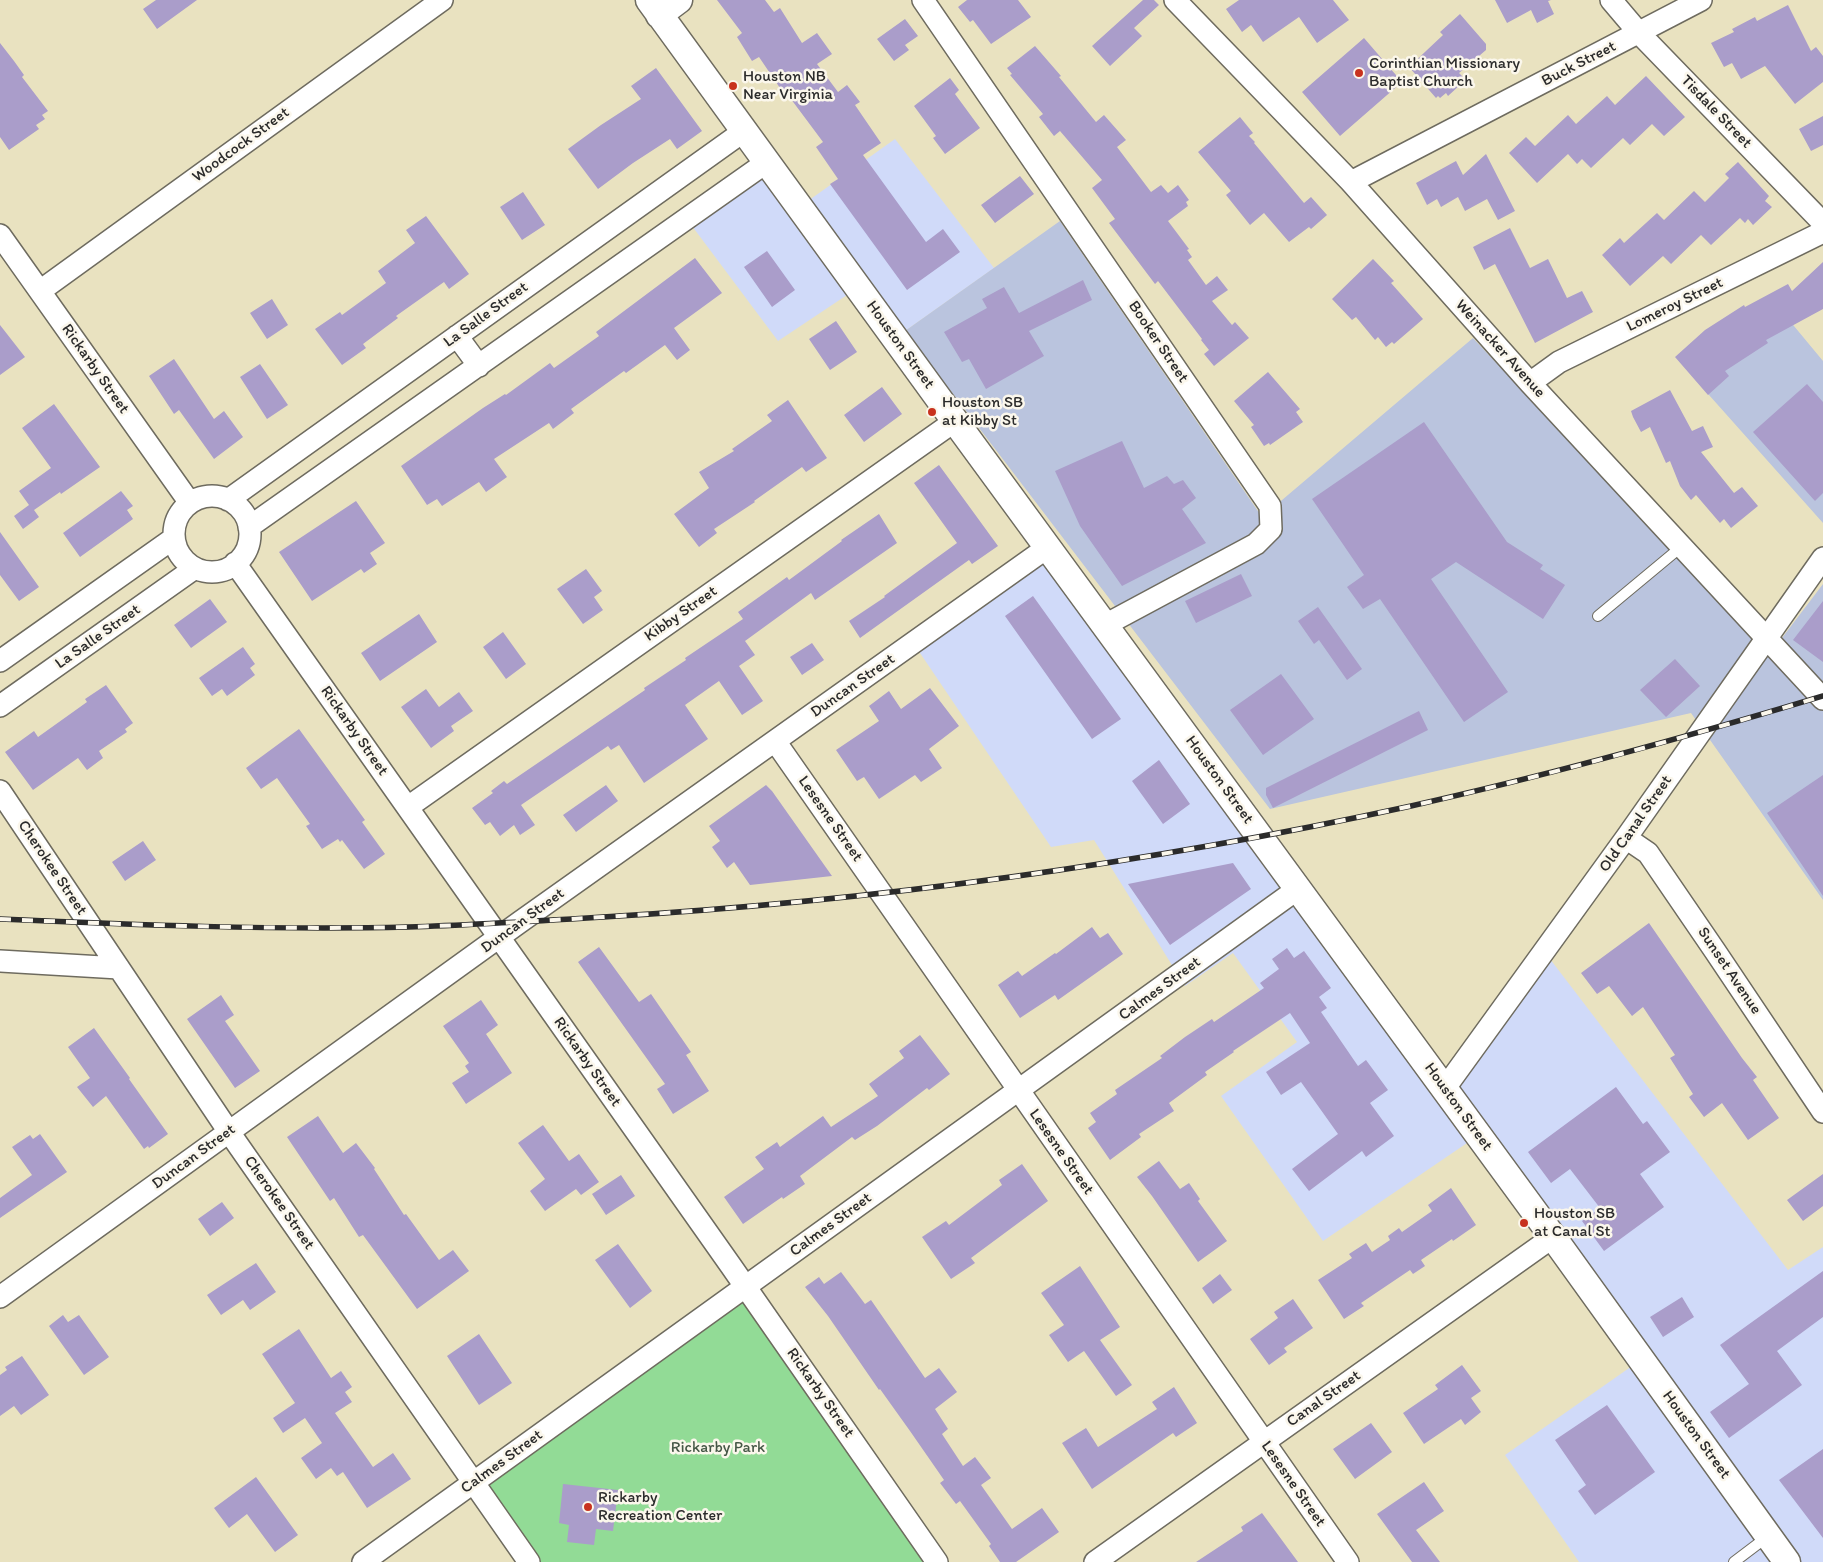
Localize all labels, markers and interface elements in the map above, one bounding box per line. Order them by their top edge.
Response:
street label: Buck Street [1539,37,1619,91]
place label: Corinthian Missionary Baptist Church [1369,54,1520,92]
place label: Houston NB Near Virginia [743,67,833,105]
marker: Corinthian Missionary Baptist Church [1353,67,1365,79]
street label: Tisdale Street [1676,71,1756,153]
marker: Houston NB Near Virginia [727,80,739,92]
street label: Woodcock Street [189,103,293,187]
street label: Lomeroy Street [1624,273,1726,337]
street label: La Salle Street [440,278,532,352]
street label: Weinacker Avenue [1451,296,1549,402]
street label: Houston Street [862,297,938,393]
street label: Booker Street [1124,297,1192,387]
street label: Rickarby Street [57,320,133,418]
place label: Houston SB at Kibby St [942,393,1023,431]
marker: Houston SB at Kibby St [926,406,938,418]
street label: Kibby Street [641,582,721,646]
street label: La Salle Street [52,600,144,674]
street label: Duncan Street [807,650,899,722]
street label: Rickarby Street [316,682,392,780]
street label: Houston Street [1181,732,1257,828]
street label: Lesesne Street [793,772,867,866]
street label: Old Canal Street [1595,772,1677,876]
street label: Cherokee Street [13,817,91,919]
street label: Duncan Street [477,884,569,958]
street label: Sunset Avenue [1693,924,1765,1018]
street label: Calmes Street [1115,953,1205,1025]
street label: Rickarby Street [549,1013,625,1111]
street label: Houston Street [1420,1059,1496,1155]
street label: Lesesne Street [1024,1105,1098,1199]
street label: Duncan Street [148,1120,240,1194]
street label: Cherokee Street [240,1152,318,1254]
street label: Calmes Street [786,1189,876,1261]
place label: Houston SB at Canal St [1534,1204,1615,1242]
marker: Houston SB at Canal St [1518,1217,1530,1229]
street label: Rickarby Street [782,1344,858,1442]
street label: Canal Street [1283,1366,1365,1432]
street label: Houston Street [1658,1387,1734,1483]
street label: Calmes Street [457,1426,547,1498]
street label: Lesesne Street [1256,1437,1330,1531]
park label: Rickarby Park [671,1438,765,1458]
place label: Rickarby Recreation Center [598,1488,722,1526]
marker: Rickarby Recreation Center [582,1501,594,1513]

